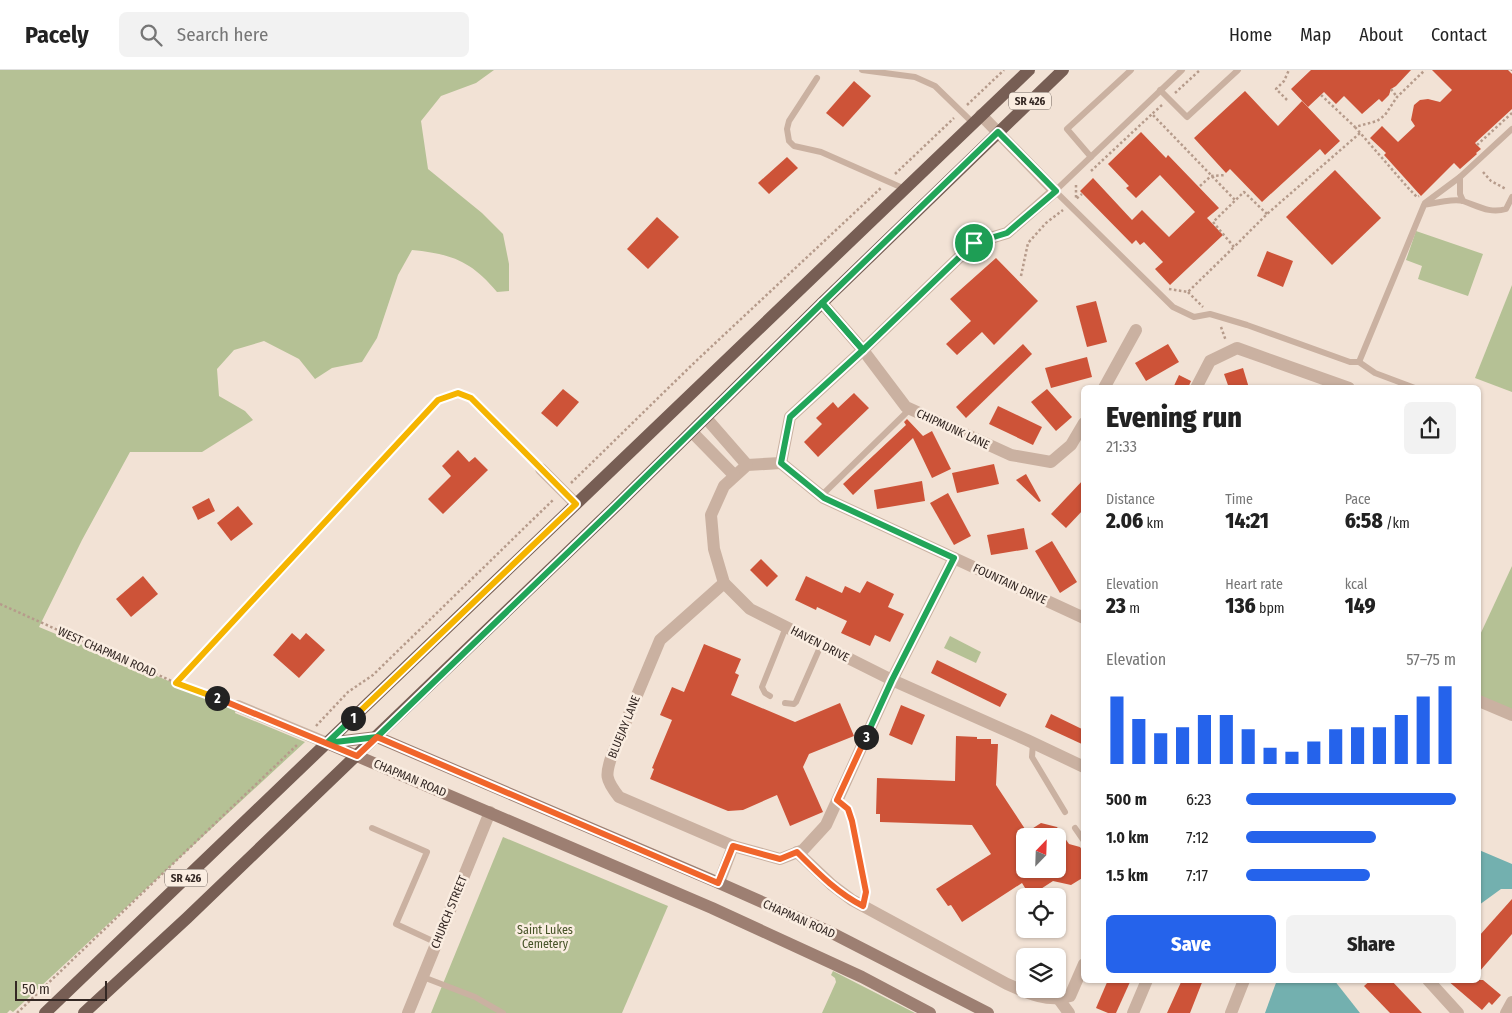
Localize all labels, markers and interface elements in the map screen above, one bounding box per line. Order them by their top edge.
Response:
search box [119,12,469,57]
text: Pacely [25,21,89,49]
icon: search [137,21,165,49]
text: Search here [177,23,268,46]
text: Home [1229,24,1272,46]
text: Map [1300,24,1331,46]
text: About [1359,24,1403,46]
text: Contact [1431,24,1487,46]
road number: SR 426 [1009,92,1051,110]
pin [953,222,995,264]
icon: arrive [960,229,988,257]
text: Evening run [1106,401,1242,434]
button: share [1404,402,1456,454]
street label: CHIPMUNK LANE [914,406,992,452]
text: 21:33 [1106,437,1137,456]
text: Distance [1106,491,1155,508]
text: Time [1225,491,1253,508]
text: Pace [1345,491,1371,508]
text: 2.06 [1106,508,1143,534]
text: 14:21 [1225,508,1269,534]
text: 6:58 [1345,508,1383,534]
text: km [1143,515,1164,532]
text: /km [1383,515,1410,532]
street label: FOUNTAIN DRIVE [971,561,1049,607]
text: Elevation [1106,576,1159,593]
text: Heart rate [1225,576,1283,593]
text: kcal [1345,576,1367,593]
text: 23 [1106,593,1126,619]
text: 136 [1225,593,1256,619]
text: 149 [1345,593,1375,619]
text: m [1126,600,1140,617]
text: bpm [1256,600,1285,617]
street label: HAVEN DRIVE [788,623,852,665]
street label: WEST CHAPMAN ROAD [56,624,158,680]
text: Elevation [1106,650,1166,669]
text: 57–75 m [1406,650,1456,669]
pin: 2 [204,686,230,710]
text: 2 [214,690,221,707]
street label: BLUEJAY LANE [605,693,643,760]
pin: 1 [340,706,366,730]
text: 1 [351,710,356,727]
pin: 3 [854,724,878,750]
text: 3 [863,729,870,746]
street label: CHAPMAN ROAD [372,756,449,800]
text: 500 m [1106,790,1147,809]
text: 6:23 [1186,790,1212,809]
north arrow [1016,828,1066,878]
map controls [1016,828,1066,998]
text: 1.0 km [1106,828,1149,847]
text: 7:12 [1186,828,1209,847]
text: 1.5 km [1106,866,1148,885]
text: 7:17 [1186,866,1208,885]
road number: SR 426 [165,870,207,886]
street label: CHURCH STREET [428,873,470,951]
button: locate [1016,888,1066,938]
street label: CHAPMAN ROAD [761,897,837,941]
button: Save [1106,915,1276,973]
button: Share [1286,915,1456,973]
park label: Saint Lukes Cemetery [517,923,573,951]
button: layers [1016,948,1066,998]
scale bar [15,978,108,1001]
text: 50 m [22,981,50,998]

